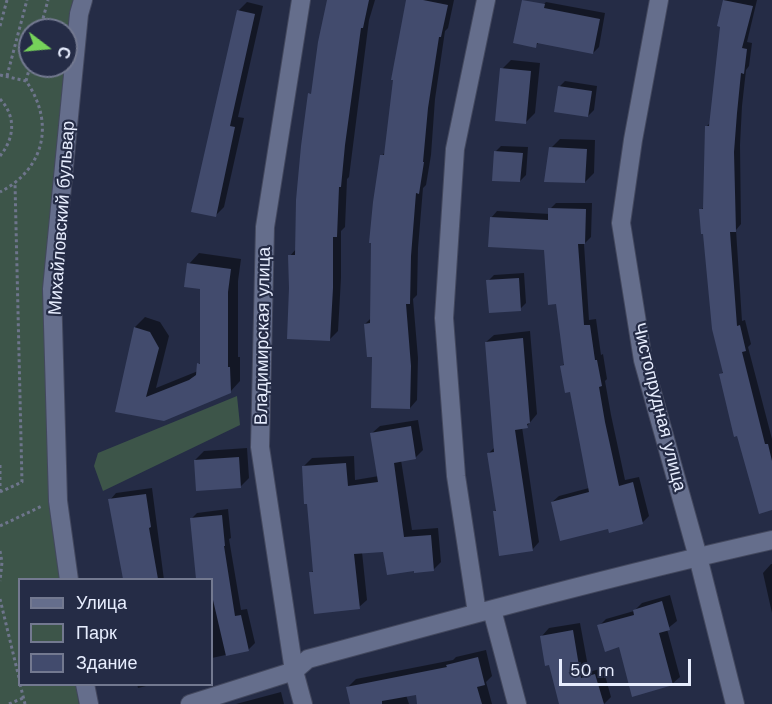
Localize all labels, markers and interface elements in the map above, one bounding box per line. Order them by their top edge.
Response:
north arrow [18,18,78,78]
text: С [53,44,75,61]
street label: Михайловский бульвар [44,120,80,316]
street label: Владимирская улица [251,247,275,425]
street label: Чистопрудная улица [628,321,690,493]
legend [18,578,213,686]
text: Улица [76,592,127,613]
text: Парк [76,622,117,643]
scale bar [562,647,694,685]
text: Здание [76,652,137,673]
text: 50 m [570,659,615,680]

